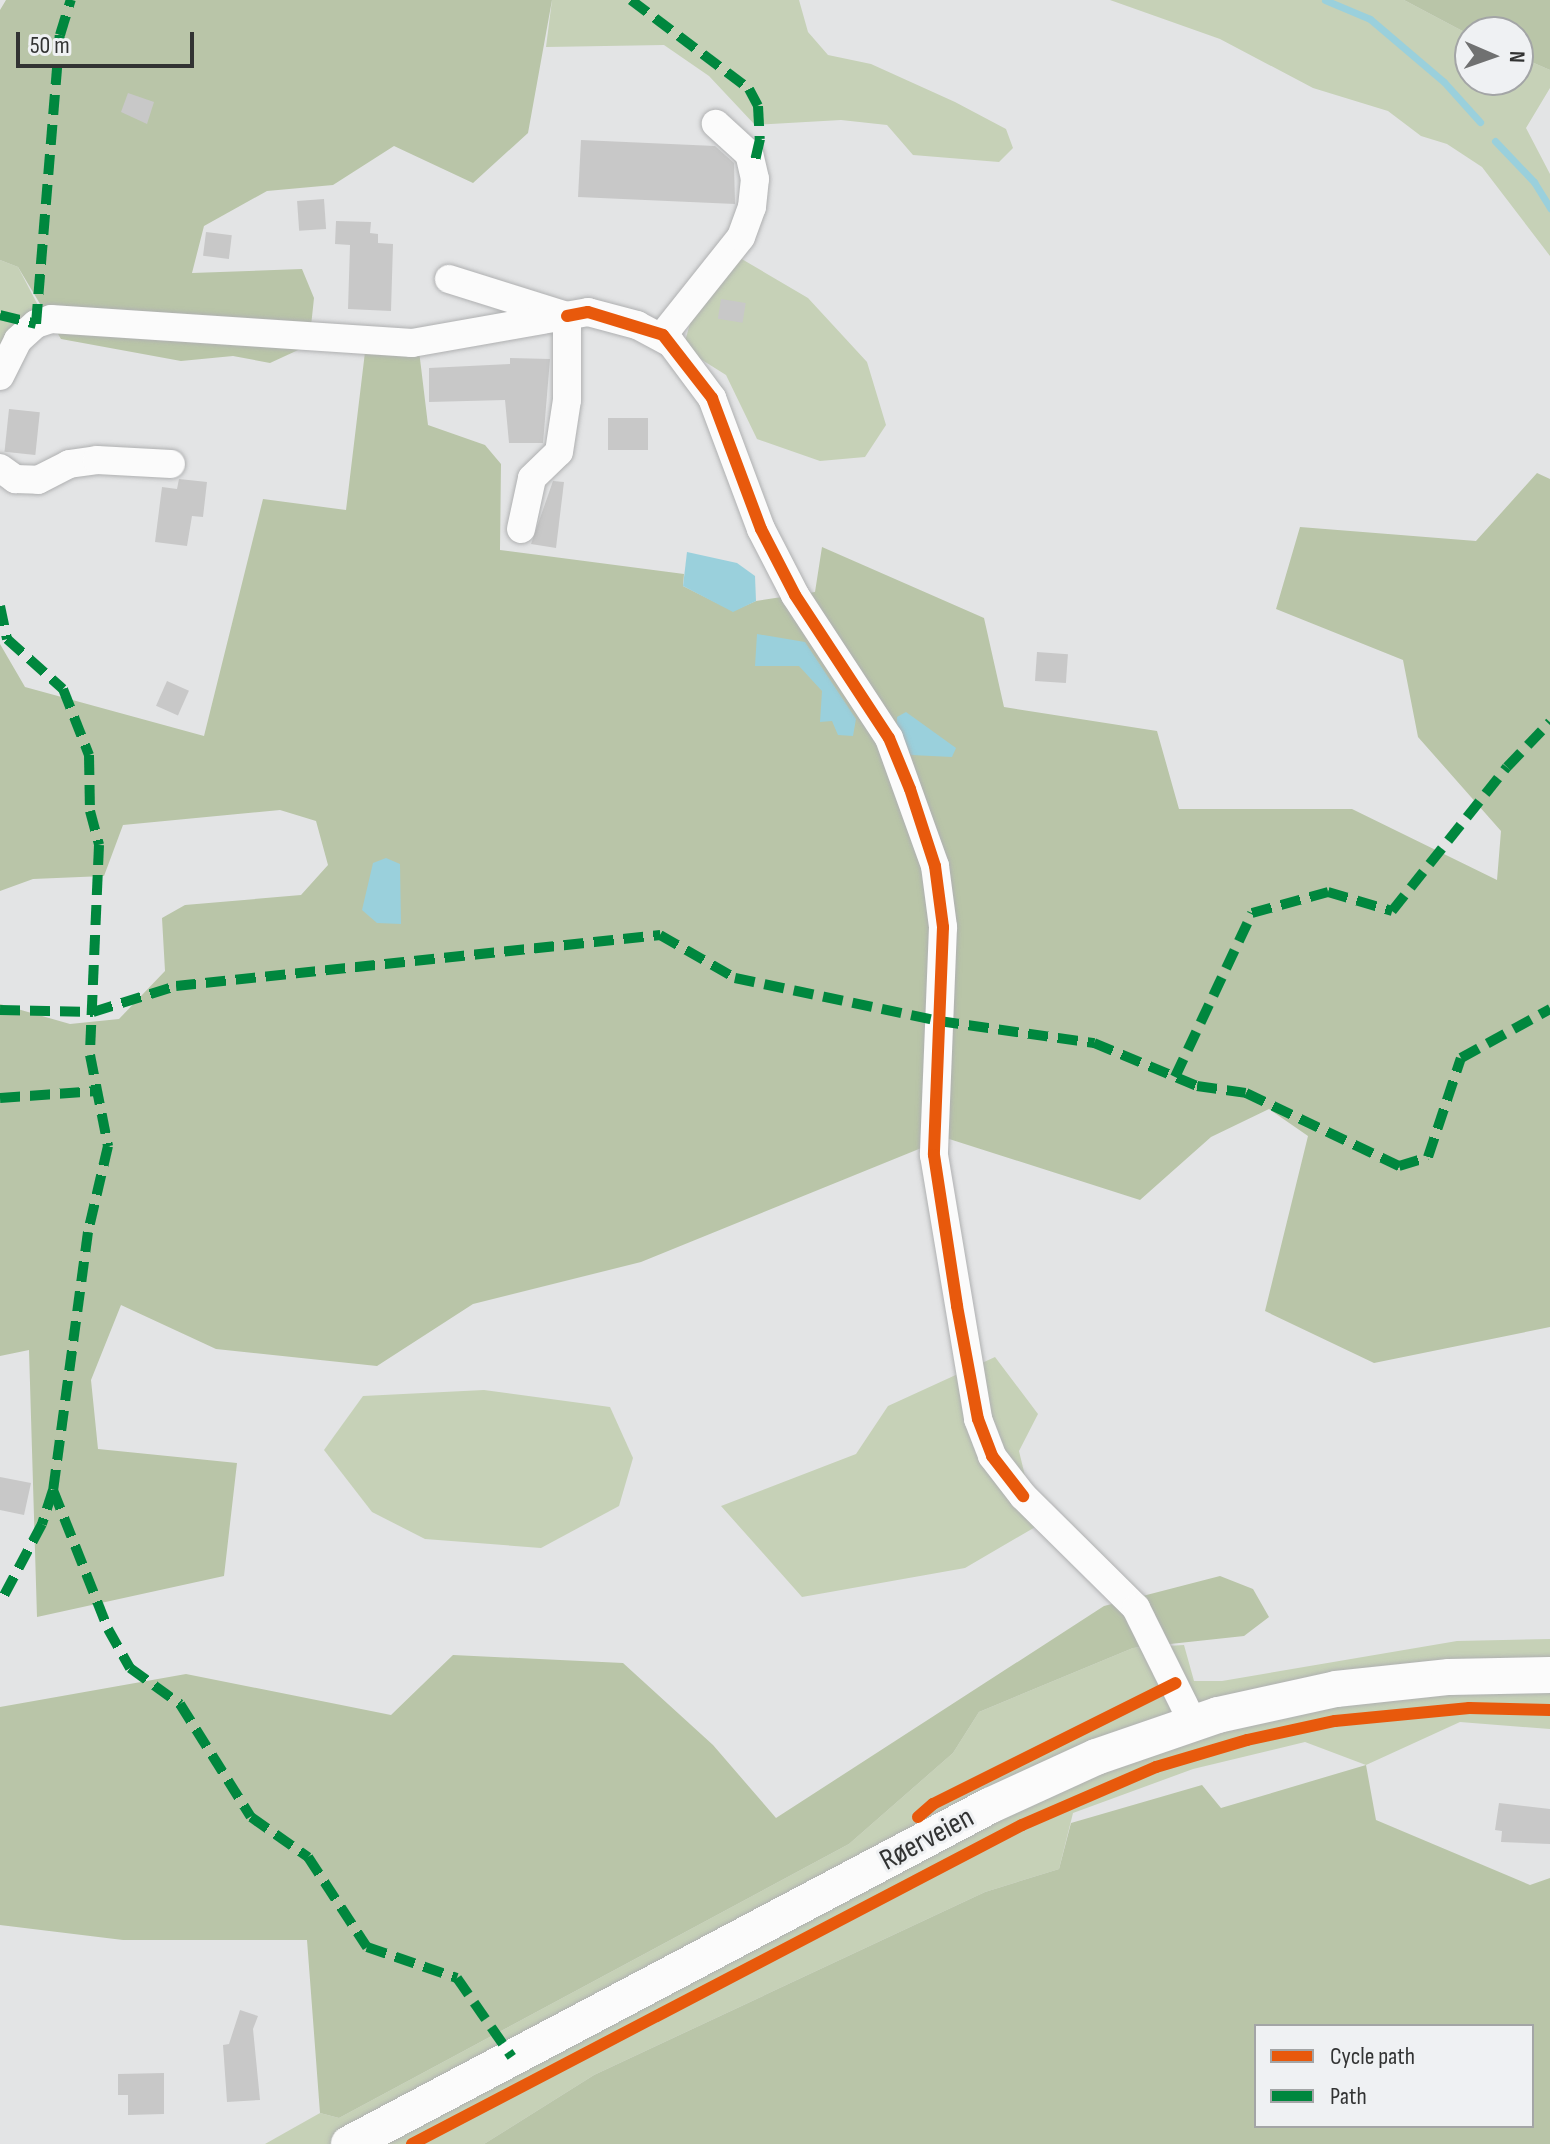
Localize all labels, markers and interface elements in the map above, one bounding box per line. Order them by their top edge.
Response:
scale bar [20,16,198,66]
north arrow [1454,16,1534,96]
text: 50 m [30,31,70,60]
text: N [1503,50,1530,63]
street label: Røerveien [874,1799,980,1879]
legend [1254,2024,1534,2128]
text: Cycle path [1330,2042,1415,2071]
text: Path [1330,2082,1367,2111]

